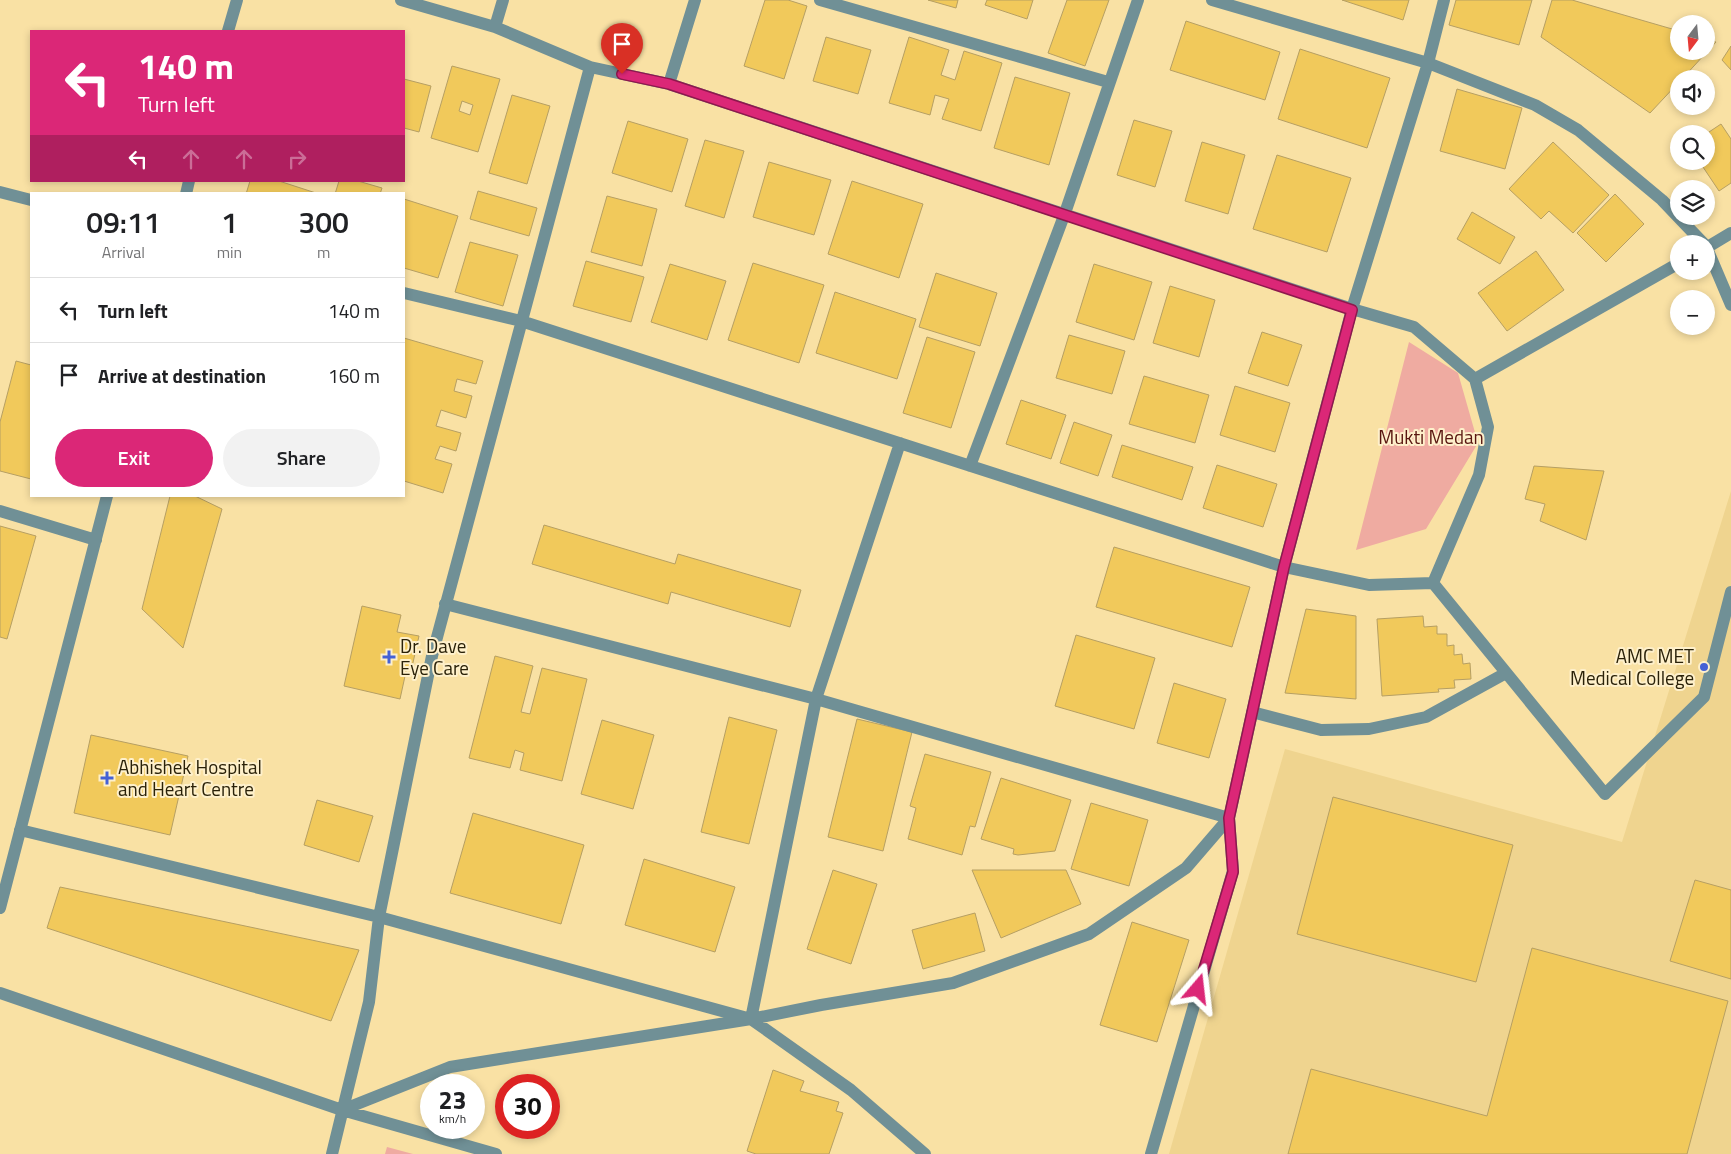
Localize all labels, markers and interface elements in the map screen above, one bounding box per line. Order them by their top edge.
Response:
north arrow [1670,15,1715,60]
map controls [1670,15,1715,335]
pin [601,23,643,74]
icon: arrive [608,30,636,58]
text: 140 m [138,39,234,93]
icon: left [55,50,120,115]
button: sound [1670,70,1715,115]
text: Turn left [138,87,215,121]
button: search [1670,125,1715,170]
icon: left [124,145,152,173]
icon: ahead [177,145,205,173]
icon: ahead [230,145,258,173]
icon: right [283,145,311,173]
button: layers [1670,180,1715,225]
text: 09:11 [86,199,161,245]
text: 1 [221,199,238,245]
text: 300 [298,199,349,245]
button: + [1670,235,1715,280]
text: Arrival [102,240,145,264]
text: min [217,240,242,264]
text: m [317,240,330,264]
button: − [1670,290,1715,335]
icon: left [55,296,83,324]
text: Turn left [98,296,168,325]
text: 140 m [328,296,380,325]
icon: arrive [55,361,83,389]
text: Arrive at destination [98,361,266,390]
text: 160 m [328,361,380,390]
park label: Mukti Medan [1378,422,1484,451]
button: Exit [55,429,213,487]
button: Share [223,429,380,487]
place label: Dr. Dave Eye Care [400,631,469,682]
place label: AMC MET Medical College [1570,641,1694,692]
marker: Dr. Dave Eye Care [382,650,396,664]
marker: AMC MET Medical College [1698,661,1710,673]
place label: Abhishek Hospital and Heart Centre [118,752,262,803]
marker: Abhishek Hospital and Heart Centre [100,771,114,785]
position arrow [1171,962,1223,1014]
speed limit sign: 30 [495,1074,560,1139]
text: 23 [438,1081,467,1119]
text: km/h [439,1109,466,1128]

